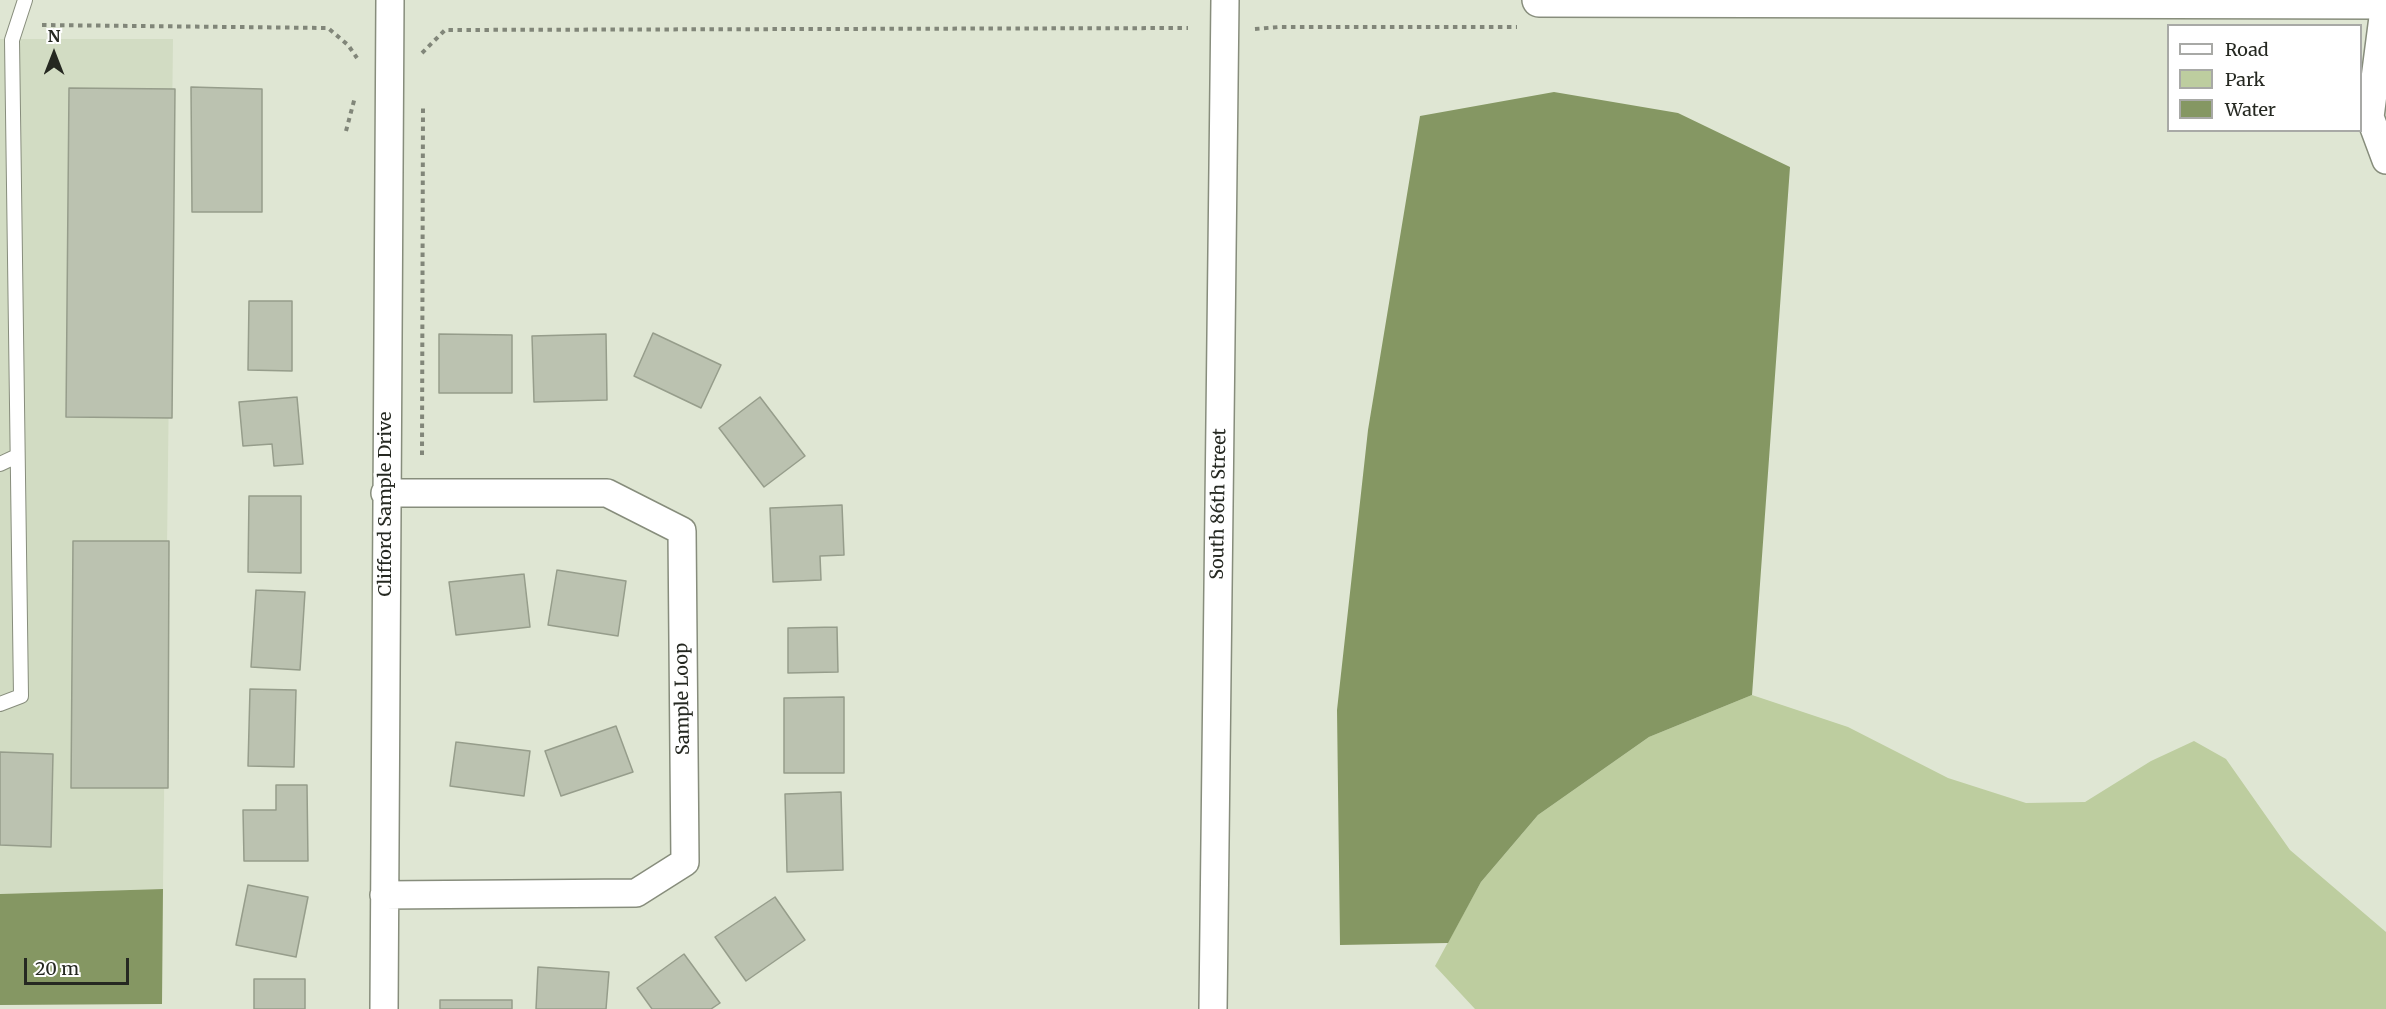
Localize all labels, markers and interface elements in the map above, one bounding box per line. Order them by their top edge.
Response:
north arrow [24,24,84,84]
legend [2167,24,2362,132]
text: N [48,26,60,46]
text: Road [2225,38,2269,61]
text: Park [2225,68,2265,91]
text: Water [2225,98,2276,121]
street label: Clifford Sample Drive [375,412,397,596]
street label: South 86th Street [1207,428,1231,580]
street label: Sample Loop [671,643,695,755]
scale bar [27,946,132,984]
text: 20 m [35,957,79,980]

